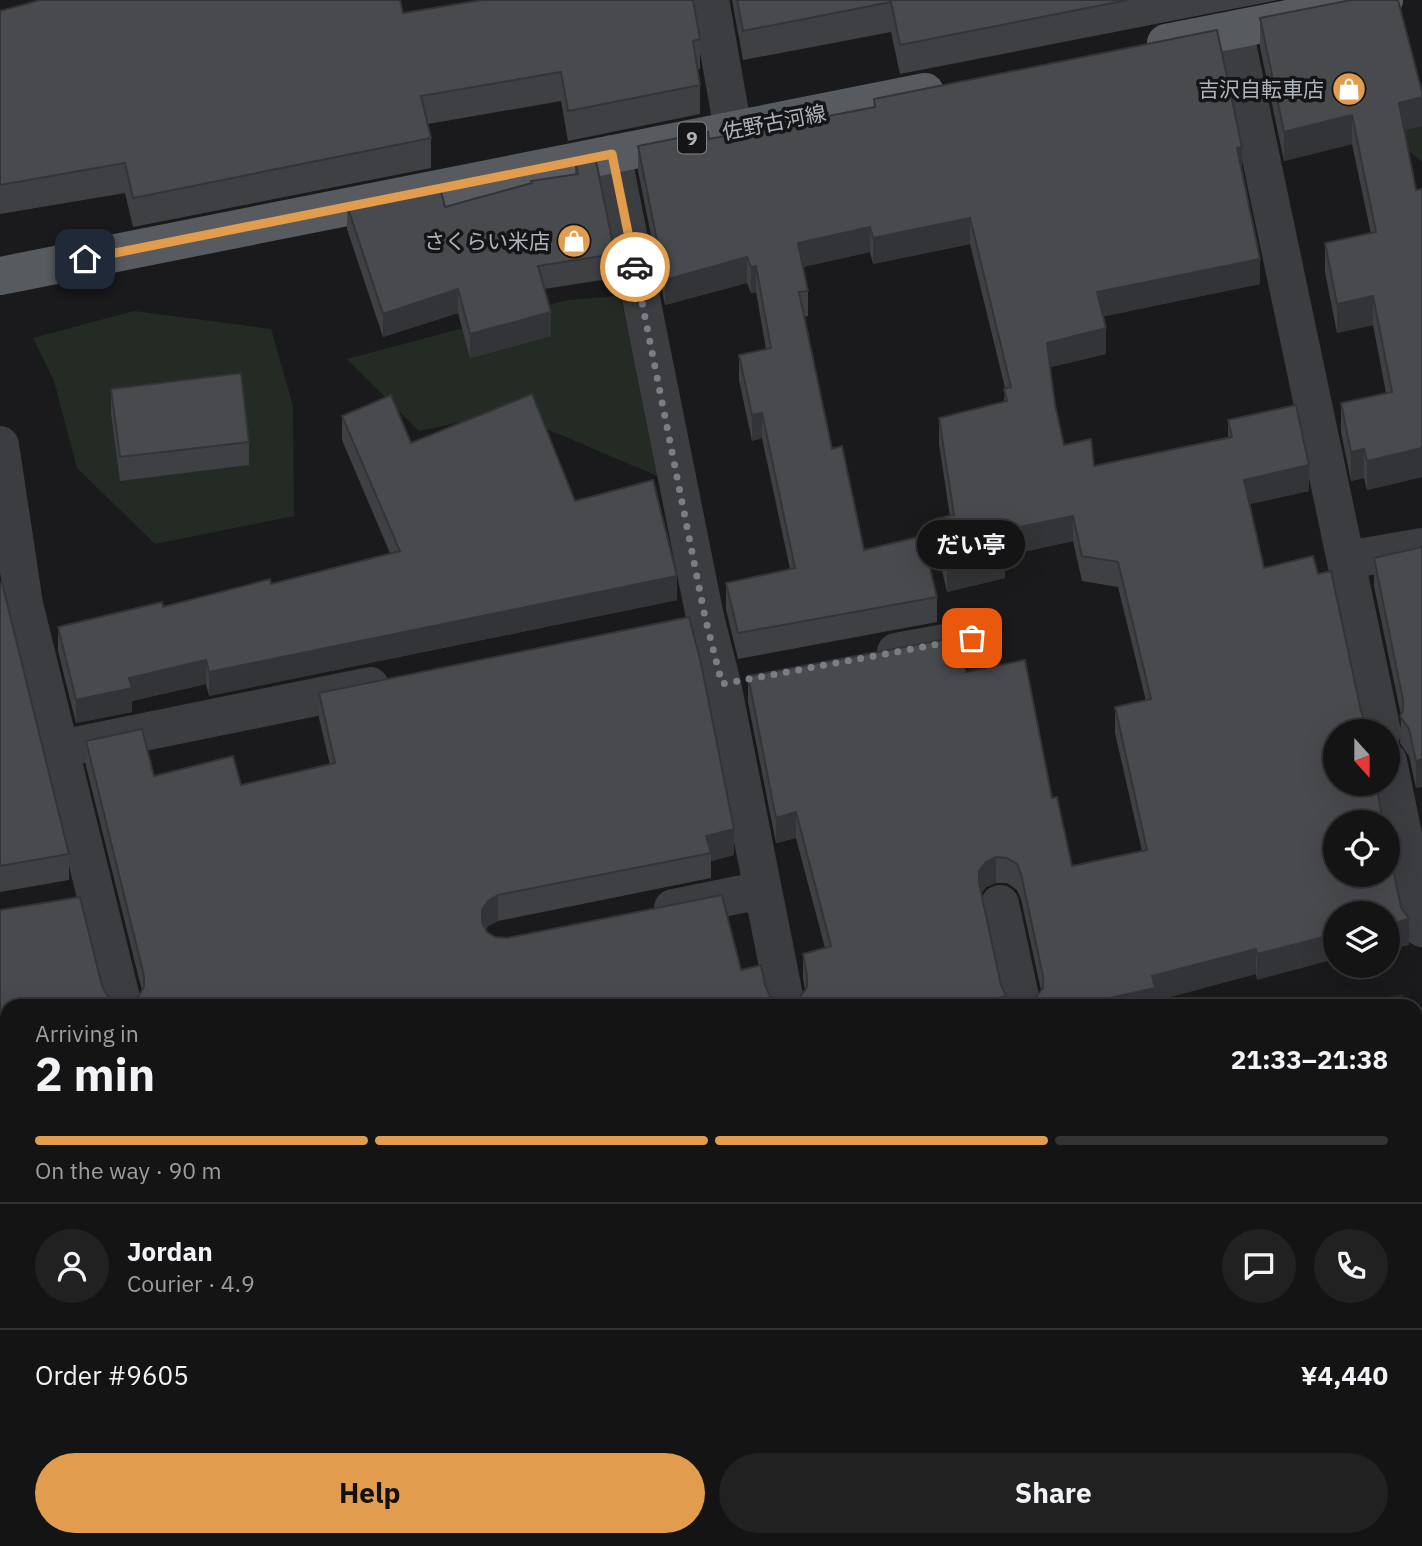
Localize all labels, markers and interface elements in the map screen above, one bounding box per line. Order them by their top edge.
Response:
shop icon: 吉沢自転車店 [1330,70,1368,108]
place label: 吉沢自転車店 [1198,75,1324,103]
street label: 佐野古河線 [720,98,828,146]
road number: 9 [678,122,706,154]
shop icon: さくらい米店 [555,222,593,260]
place label: さくらい米店 [424,227,550,255]
pin [55,229,115,289]
courier [600,232,670,302]
icon: home [66,240,104,278]
icon: car [616,248,654,286]
callout: だい亭 [918,519,1026,568]
text: だい亭 [937,529,1006,559]
pin [942,608,1002,668]
icon: bag [953,619,991,657]
north arrow [1323,719,1400,796]
map controls [1323,719,1400,978]
button: locate [1323,810,1400,887]
button: layers [1323,901,1400,978]
text: Arriving in [35,1018,139,1048]
text: 21:33–21:38 [1231,1042,1388,1076]
text: 2 min [35,1044,155,1104]
text: On the way · 90 m [35,1155,222,1185]
button: person [35,1229,109,1303]
button: chat [1222,1229,1296,1303]
button: phone [1314,1229,1388,1303]
text: Jordan [127,1234,213,1268]
text: Courier · 4.9 [127,1268,255,1298]
text: Order #9605 [35,1358,189,1392]
text: ¥4,440 [1301,1358,1388,1392]
button: Help [35,1453,705,1533]
button: Share [719,1453,1388,1533]

